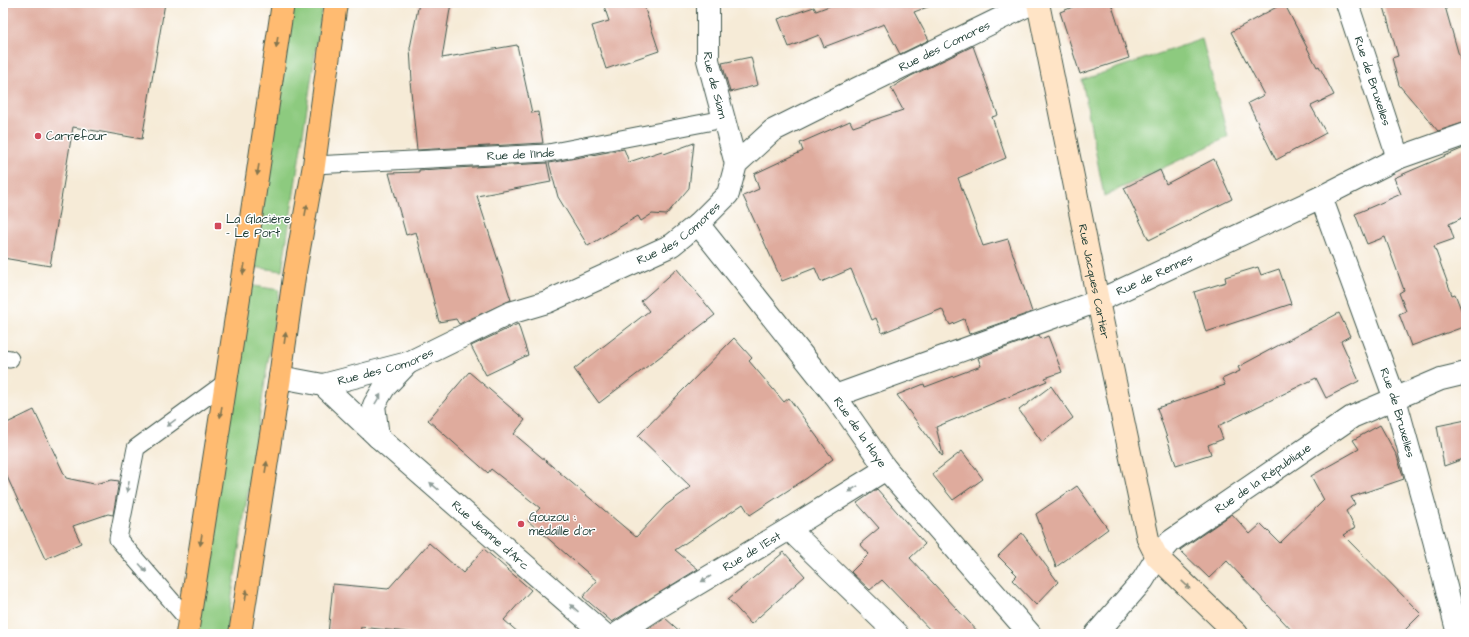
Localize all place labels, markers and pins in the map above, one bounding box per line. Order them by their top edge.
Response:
place label: Carrefour [46,128,107,145]
marker: Carrefour [33,131,43,141]
place label: La Glacière - Le Port [226,211,291,242]
marker: La Glacière - Le Port [213,221,223,231]
place label: Gouzou : médaille d'or [529,509,596,540]
marker: Gouzou : médaille d'or [516,519,526,529]

